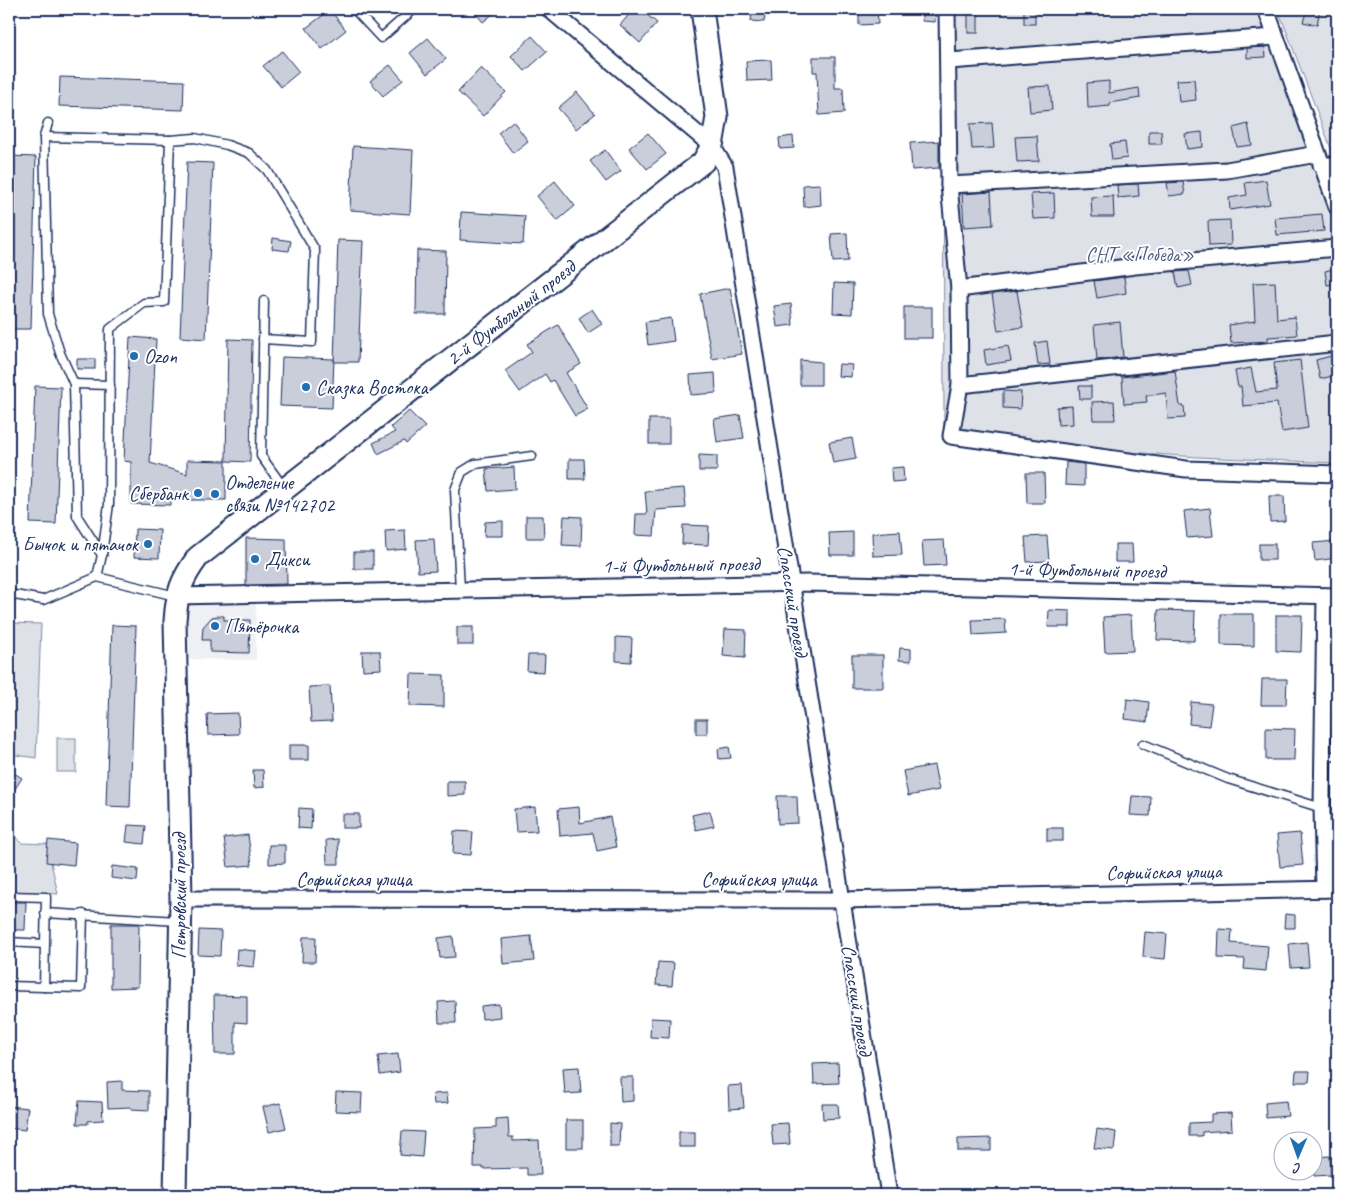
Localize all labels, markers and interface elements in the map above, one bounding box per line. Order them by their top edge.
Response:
park label: СНТ «Победа» [1086,242,1194,267]
street label: 2-й Футбольный проезд [441,254,582,371]
place label: Ozon [144,344,178,369]
marker: Ozon [128,350,140,362]
place label: Сказка Востока [316,375,429,400]
marker: Сказка Востока [300,381,312,393]
place label: Отделение связи №142702 [225,470,336,518]
place label: Сбербанк [129,481,190,506]
marker: Сбербанк [192,487,204,499]
marker: Отделение связи №142702 [209,488,221,500]
place label: Бычок и пятачок [23,532,140,557]
marker: Бычок и пятачок [142,538,154,550]
street label: Спасский проезд [772,544,814,660]
place label: Дикси [265,547,311,572]
street label: 1-й Футбольный проезд [602,551,762,579]
marker: Дикси [249,553,261,565]
street label: 1-й Футбольный проезд [1008,556,1168,584]
place label: Пятёрочка [225,614,300,639]
marker: Пятёрочка [209,620,221,632]
street label: Петровский проезд [167,831,192,959]
street label: Софийская улица [1106,858,1224,886]
street label: Софийская улица [296,867,414,892]
street label: Софийская улица [701,867,819,892]
street label: Спасский проезд [836,943,878,1059]
north arrow [1274,1132,1324,1182]
text: С [1292,1160,1301,1177]

